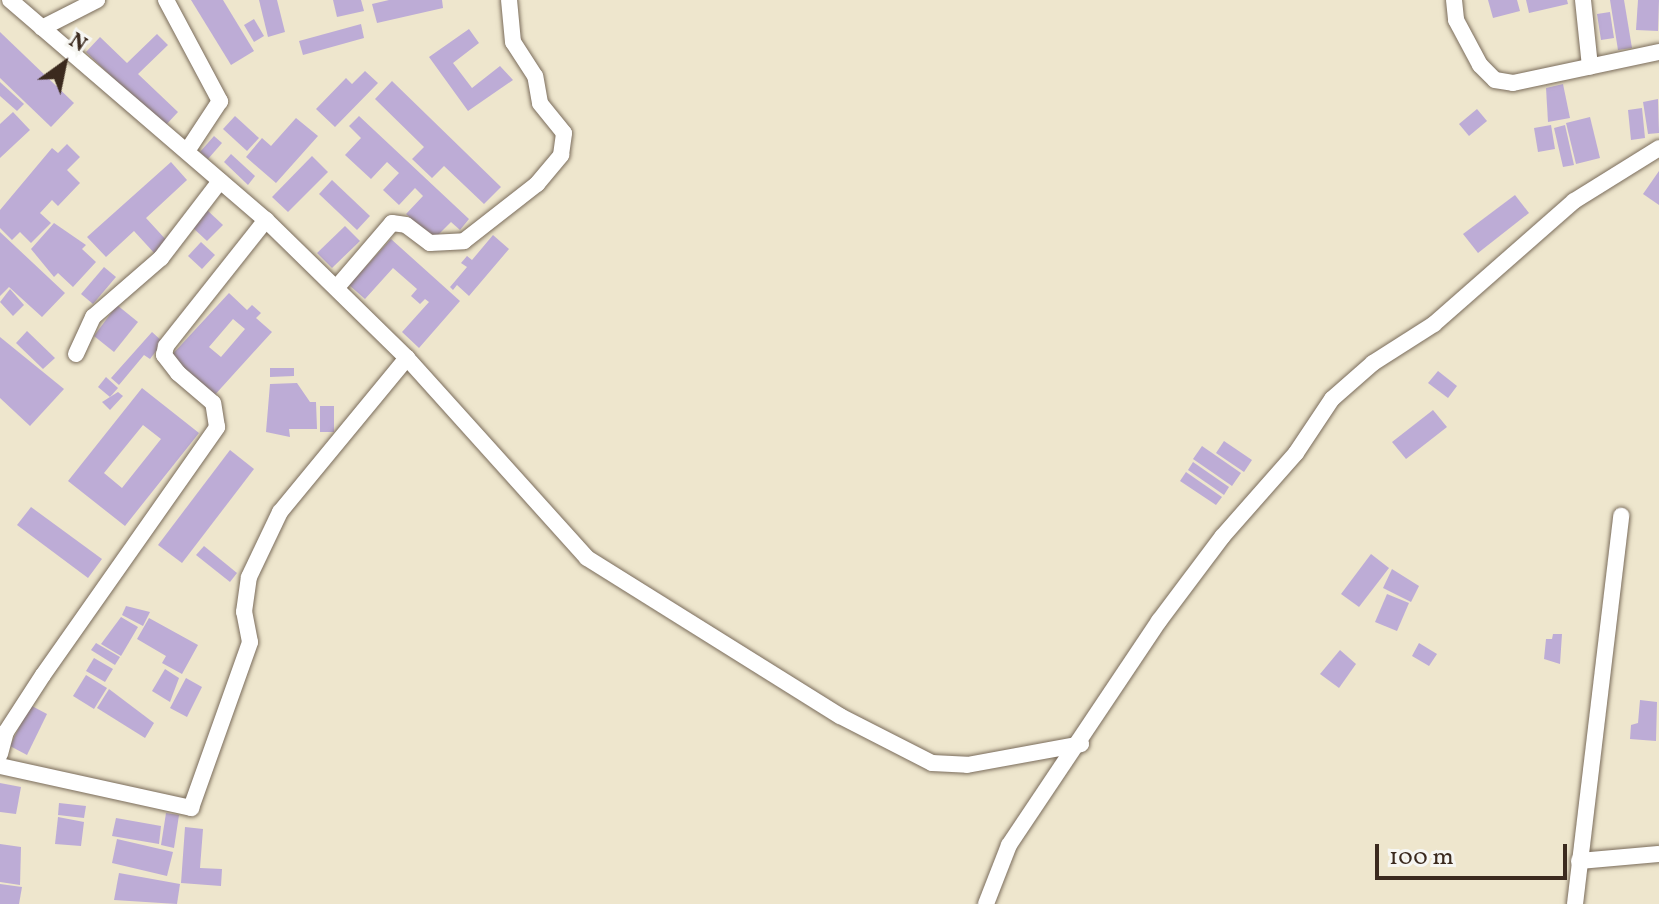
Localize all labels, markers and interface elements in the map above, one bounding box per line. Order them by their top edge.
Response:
north arrow [24,24,104,104]
text: N [62,26,92,61]
scale bar [1379,828,1571,878]
text: 100 m [1389,841,1454,875]

